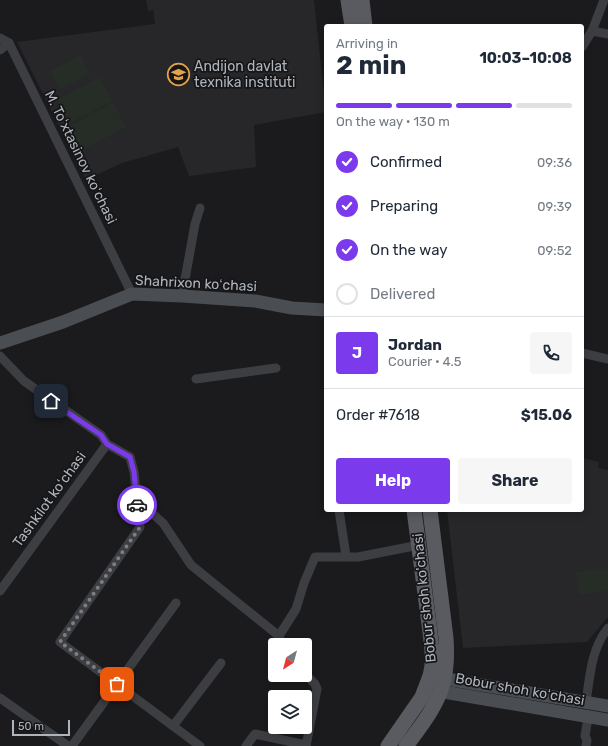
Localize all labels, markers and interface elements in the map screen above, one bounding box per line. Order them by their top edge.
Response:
text: Arriving in [336,36,398,51]
text: 10:03–10:08 [479,49,572,67]
text: 2 min [336,50,406,81]
place label: Andijon davlat texnika instituti [194,58,295,91]
school or university icon: Andijon davlat texnika instituti [165,61,191,87]
street label: M. Toʻxtasinov koʻchasi [41,88,120,227]
text: On the way · 130 m [336,114,450,129]
icon: check [336,151,358,173]
text: Confirmed [370,153,442,171]
text: 09:36 [537,155,572,170]
icon: check [336,195,358,217]
text: Preparing [370,197,438,215]
text: 09:39 [537,199,572,214]
icon: check [336,239,358,261]
text: On the way [370,241,448,259]
text: 09:52 [537,243,572,258]
street label: Shahrixon koʻchasi [135,272,257,295]
text: Delivered [370,285,435,303]
button: phone [530,332,572,374]
text: Jordan [388,336,442,354]
text: J [352,344,362,362]
text: Courier · 4.5 [388,354,462,369]
pin [34,384,68,418]
icon: home [40,390,62,412]
text: Order #7618 [336,406,420,424]
text: $15.06 [521,406,572,424]
street label: Tashkilot koʻchasi [9,448,90,550]
button: Help [336,458,450,504]
button: Share [458,458,572,504]
courier [117,485,157,525]
icon: car [126,494,148,516]
street label: Bobur shoh ko'chasi [409,532,440,663]
north arrow [268,638,312,682]
map controls [268,638,312,734]
pin [100,667,134,701]
street label: Bobur shoh koʻchasi [454,670,586,709]
icon: bag [106,673,128,695]
button: layers [268,690,312,734]
scale bar [12,718,70,737]
text: 50 m [18,720,44,733]

